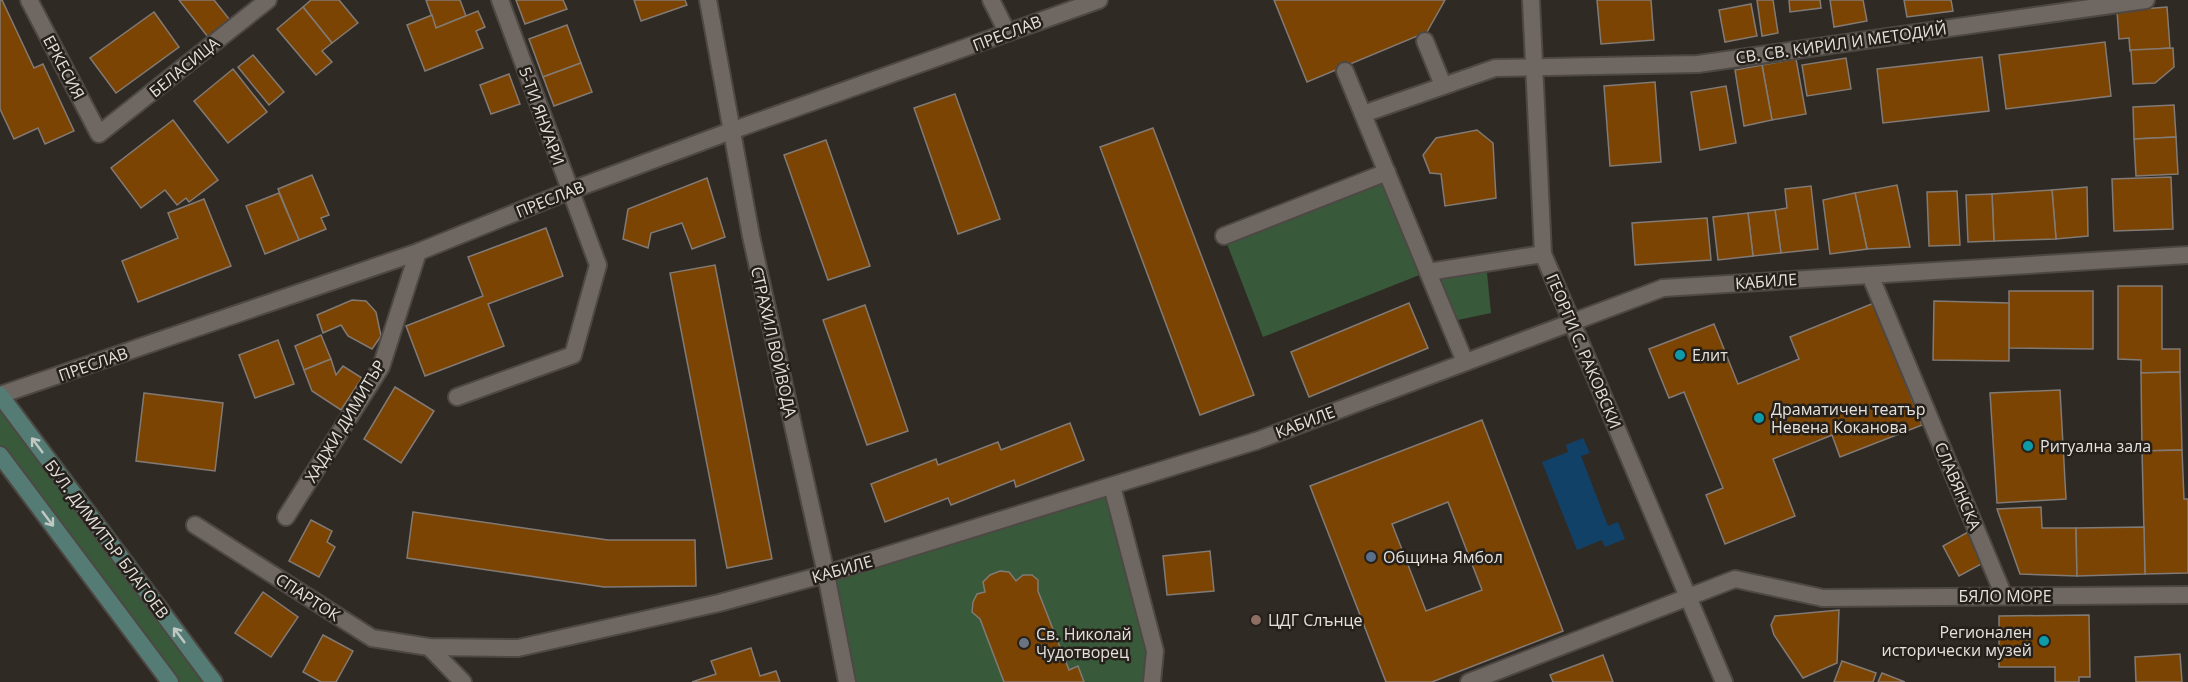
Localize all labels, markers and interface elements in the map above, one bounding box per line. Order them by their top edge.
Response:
street label: ПРЕСЛАВ [969,10,1045,56]
street label: СВ. СВ. КИРИЛ И МЕТОДИЙ [1734,17,1948,69]
street label: ЕРКЕСИЯ [38,31,90,103]
street label: БЕЛАСИЦА [144,31,224,102]
street label: 5-ТИ ЯНУАРИ [514,64,570,168]
street label: ПРЕСЛАВ [513,175,587,223]
street label: СТРАХИЛ ВОЙВОДА [746,264,802,420]
street label: КАБИЛЕ [1734,268,1798,294]
street label: ГЕОРГИ С. РАКОВСКИ [1541,270,1627,432]
street label: ПРЕСЛАВ [55,342,131,386]
place label: Елит [1692,344,1728,366]
marker: Елит [1673,348,1687,362]
street label: ХАДЖИ ДИМИТЪР [300,356,390,486]
place label: Драматичен театър Невена Коканова [1771,398,1926,438]
street label: КАБИЛЕ [1272,401,1338,443]
marker: Драматичен театър Невена Коканова [1752,411,1766,425]
place label: Ритуална зала [2040,435,2151,457]
one-way arrow [31,437,44,453]
street label: СЛАВЯНСКА [1930,439,1987,534]
marker: Ритуална зала [2021,439,2035,453]
street label: БУЛ. ДИМИТЪР БЛАГОЕВ [40,455,174,623]
one-way arrow [41,510,54,526]
place label: Община Ямбол [1383,546,1503,568]
street label: КАБИЛЕ [809,550,875,588]
marker: Община Ямбол [1364,550,1378,564]
street label: СПАРТОК [272,568,345,626]
street label: БЯЛО МОРЕ [1958,585,2052,607]
place label: ЦДГ Слънце [1268,609,1363,631]
marker: ЦДГ Слънце [1249,613,1263,627]
place label: Регионален исторически музей [1881,621,2032,661]
place label: Св. Николай Чудотворец [1036,623,1132,663]
one-way arrow [172,628,185,644]
marker: Регионален исторически музей [2037,634,2051,648]
marker: Св. Николай Чудотворец [1017,636,1031,650]

